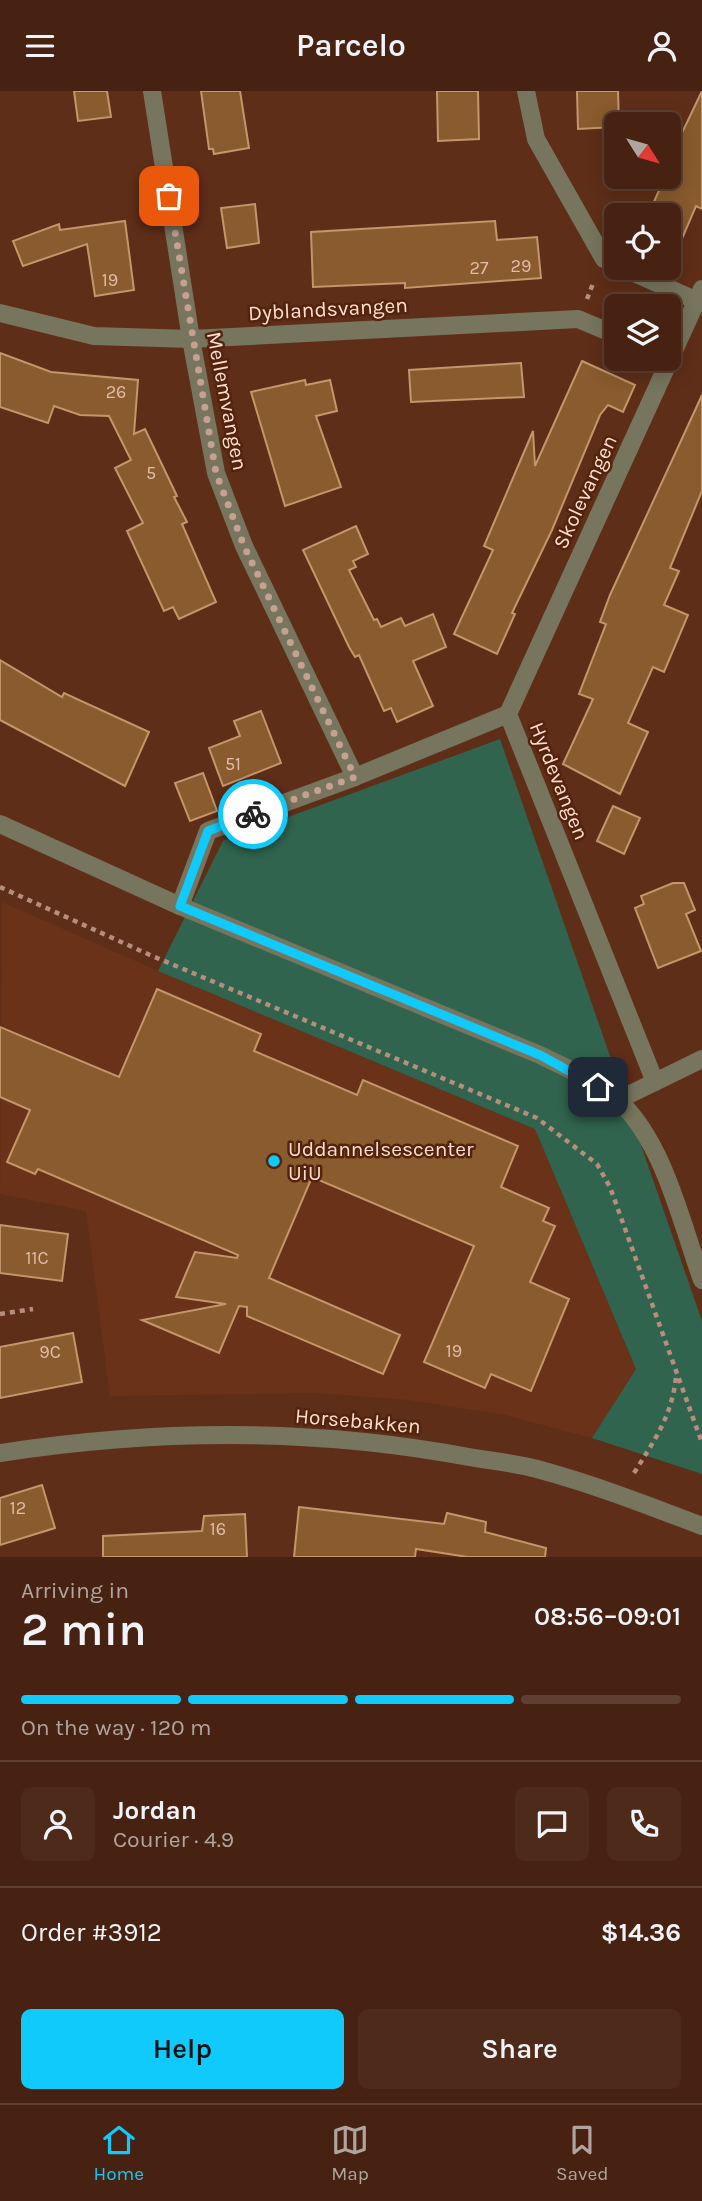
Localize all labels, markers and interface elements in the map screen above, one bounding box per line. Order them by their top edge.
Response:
icon: menu [21,27,59,65]
text: Parcelo [296,27,406,64]
icon: person [643,27,681,65]
north arrow [604,112,681,189]
map controls [604,112,681,371]
pin [139,166,199,226]
icon: bag [150,177,188,215]
button: locate [604,203,681,280]
house number: 29 [511,255,531,277]
house number: 27 [470,257,489,279]
house number: 19 [102,269,118,291]
street label: Dyblandsvangen [248,293,408,325]
button: layers [604,294,681,371]
street label: Mellemvangen [202,330,252,472]
house number: 26 [106,381,126,403]
street label: Skolevangen [548,431,622,553]
house number: 5 [146,462,156,484]
street label: Hyrdevangen [525,719,593,843]
house number: 51 [225,753,241,775]
courier [218,779,288,849]
icon: bike [234,795,272,833]
pin [568,1057,628,1117]
icon: home [579,1068,617,1106]
place label: Uddannelsescenter UiU [288,1137,474,1185]
marker: Uddannelsescenter UiU [266,1153,282,1169]
house number: 11C [26,1247,48,1269]
house number: 19 [446,1340,462,1362]
house number: 9C [39,1341,61,1363]
street label: Horsebakken [294,1404,422,1438]
house number: 12 [10,1497,26,1519]
house number: 16 [210,1518,226,1540]
text: Arriving in [21,1577,129,1604]
text: 08:56–09:01 [534,1601,681,1632]
text: 2 min [21,1603,147,1657]
text: On the way · 120 m [21,1714,212,1741]
button: person [21,1787,95,1861]
button: chat [515,1787,589,1861]
button: phone [607,1787,681,1861]
text: Jordan [113,1795,197,1826]
text: Courier · 4.9 [113,1826,234,1853]
text: Order #3912 [21,1917,162,1948]
text: $14.36 [601,1917,681,1948]
button: Help [21,2009,344,2089]
button: Share [358,2009,681,2089]
tab: Home [93,2121,144,2185]
tab: Map [331,2121,369,2185]
tab: Saved [556,2121,609,2185]

